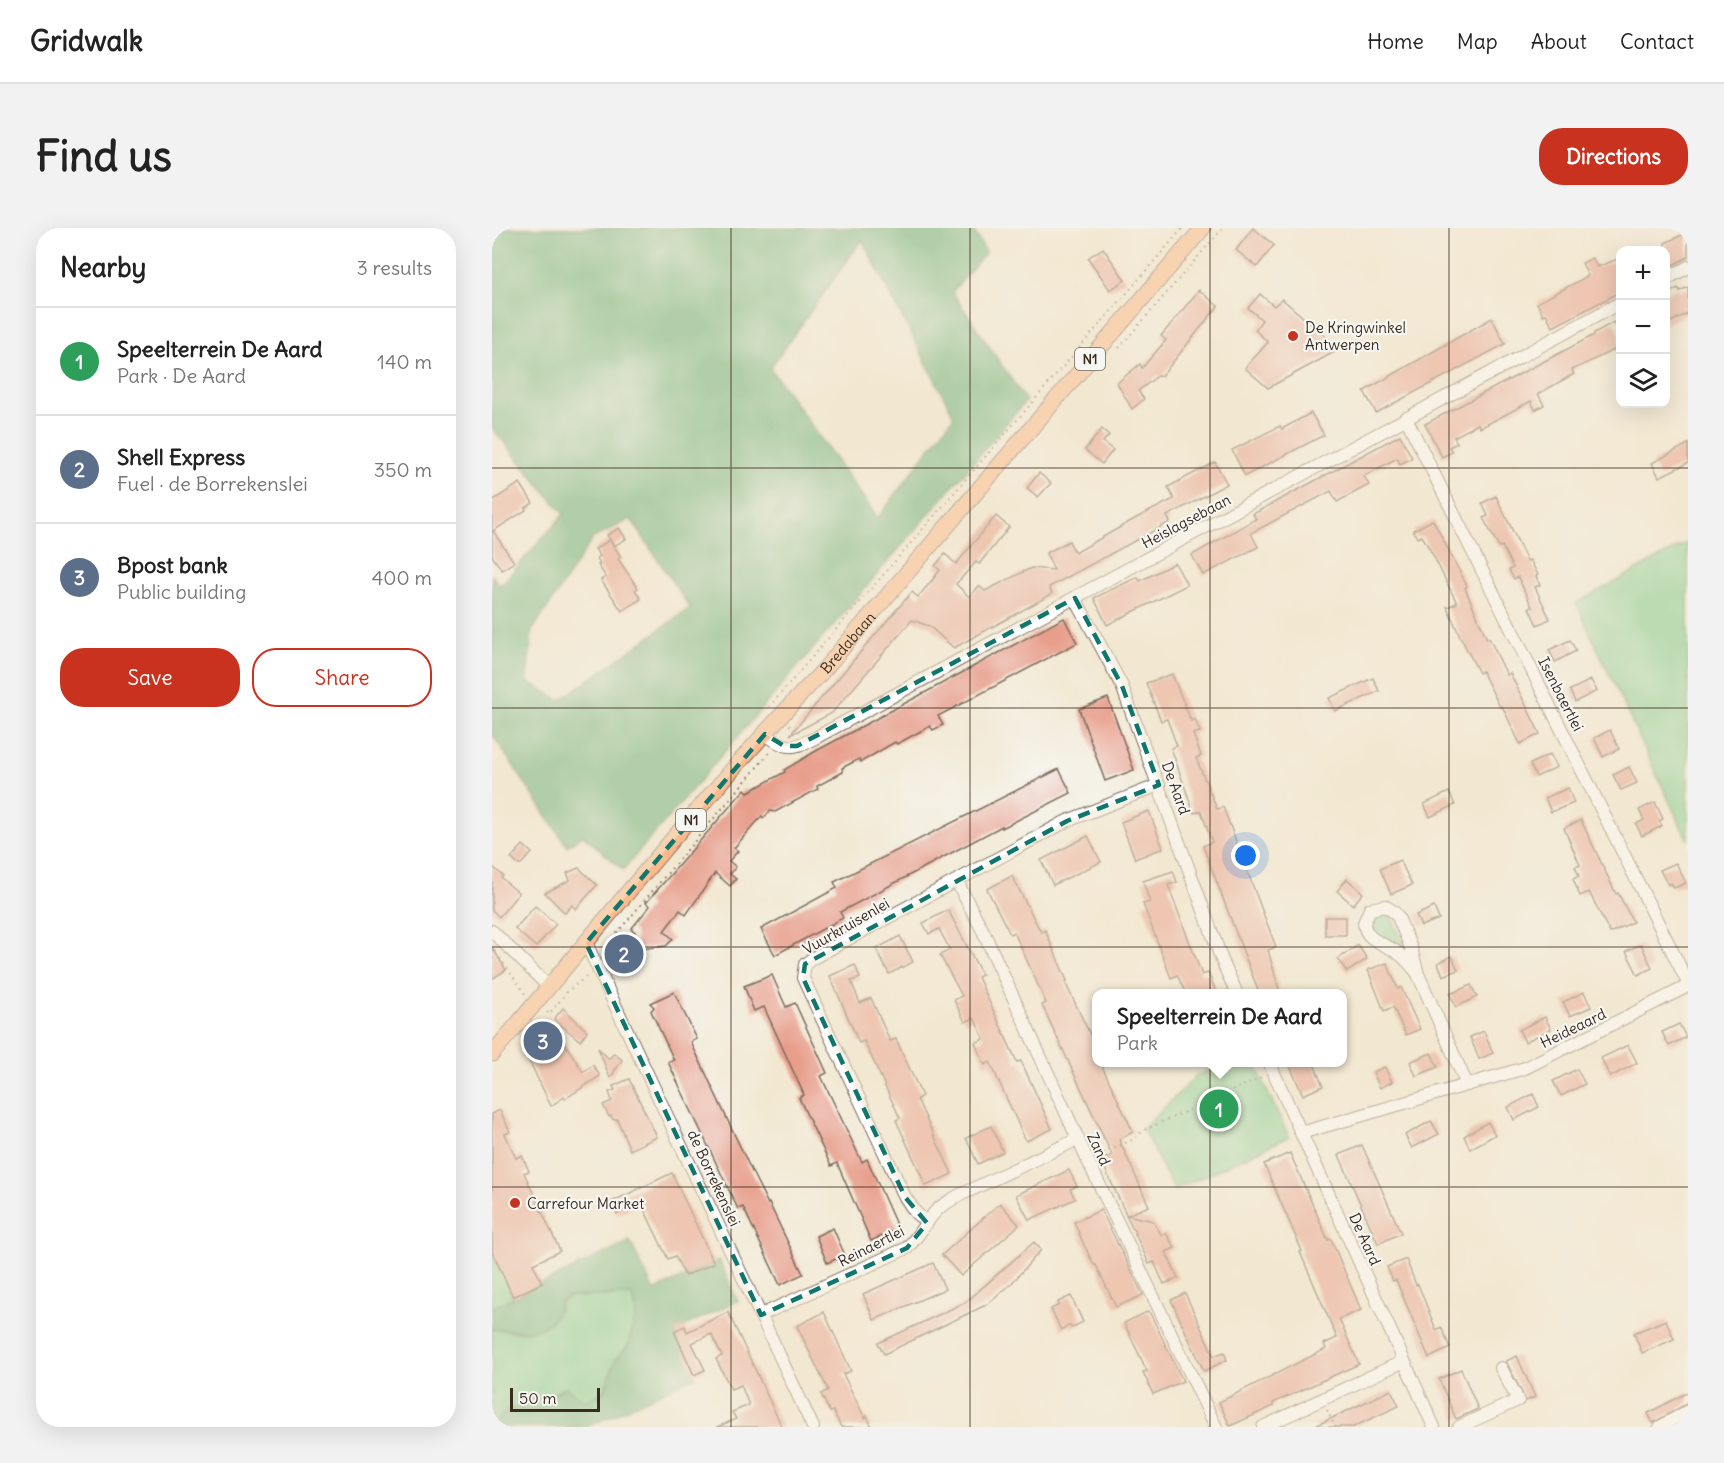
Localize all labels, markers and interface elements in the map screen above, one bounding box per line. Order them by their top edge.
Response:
text: Gridwalk [30,23,143,59]
text: Home [1367,28,1424,55]
text: Map [1457,28,1498,55]
text: About [1531,28,1587,55]
text: Contact [1620,28,1694,55]
button: Directions [1539,128,1688,185]
text: Find us [36,130,172,182]
map controls [1616,246,1670,408]
button: + [1616,246,1670,300]
text: Nearby [60,251,146,284]
text: 3 results [356,255,432,280]
button: − [1616,300,1670,354]
place label: De Kringwinkel Antwerpen [1305,318,1406,354]
marker: De Kringwinkel Antwerpen [1286,329,1300,343]
text: Speelterrein De Aard [117,335,323,363]
road number: N1 [1075,348,1105,370]
text: 1 [76,349,83,374]
text: 140 m [377,349,432,374]
button: layers [1616,354,1670,408]
text: Park · De Aard [117,363,246,388]
text: Shell Express [117,443,245,471]
text: 2 [74,457,85,482]
text: 350 m [374,457,432,482]
text: Fuel · de Borrekenslei [117,471,308,496]
street label: Heislagsebaan [1138,489,1234,552]
text: Bpost bank [117,551,228,579]
text: 3 [74,565,85,590]
text: 400 m [372,565,432,590]
text: Public building [117,579,246,604]
street label: Bredabaan [816,607,879,677]
button: Save [60,648,240,707]
button: Share [252,648,432,707]
street label: Isenbaertlei [1534,654,1588,734]
street label: De Aard [1158,759,1194,817]
road number: N1 [676,809,706,831]
your location [1231,841,1260,870]
street label: Vuurkruisenlei [799,894,893,958]
pin: 2 [604,932,644,976]
popup [1092,989,1347,1067]
text: Speelterrein De Aard [1117,1002,1322,1030]
street label: Heideaard [1537,1004,1609,1052]
pin: 3 [524,1018,562,1064]
text: Park [1117,1030,1158,1055]
pin: 1 [1200,1086,1238,1132]
street label: de Borrekenslei [683,1127,745,1229]
street label: Zand [1083,1129,1115,1169]
place label: Carrefour Market [527,1194,644,1213]
marker: Carrefour Market [508,1196,522,1210]
street label: De Aard [1345,1210,1385,1268]
street label: Reinaertlei [835,1221,907,1271]
scale bar [510,1385,600,1412]
text: 50 m [519,1388,557,1408]

